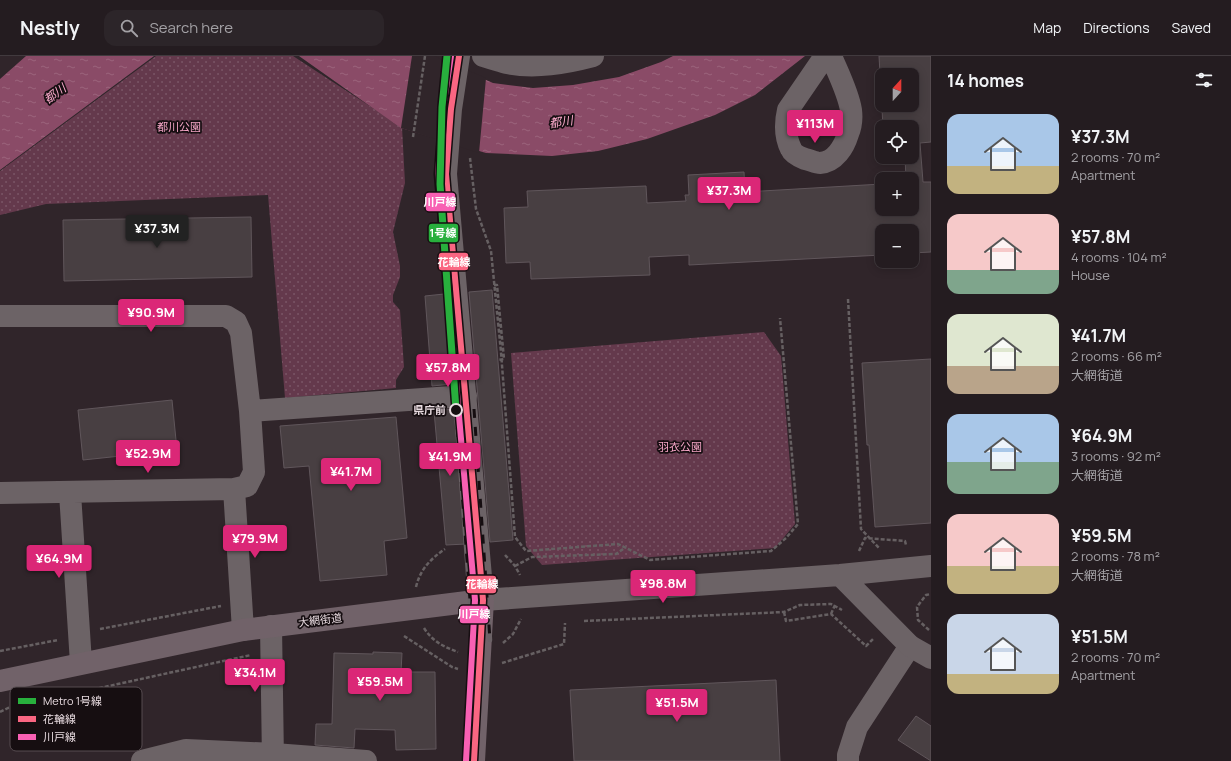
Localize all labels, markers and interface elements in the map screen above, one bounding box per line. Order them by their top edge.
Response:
search box [104,10,384,46]
text: Nestly [20,15,80,41]
icon: search [118,17,140,39]
text: Search here [150,17,233,38]
text: Map [1033,18,1061,37]
text: Directions [1083,18,1150,37]
text: Saved [1172,18,1211,37]
north arrow [875,68,919,112]
map controls [875,68,919,268]
text: 14 homes [947,69,1024,92]
icon: filters [1193,69,1215,91]
water label: 都川 [40,78,71,108]
pin: ¥113M [787,110,843,144]
water label: 都川 [548,111,576,132]
text: ¥113M [796,114,834,132]
park label: 都川公園 [157,119,201,134]
button: locate [875,120,919,164]
text: ¥37.3M [1071,125,1130,148]
icon: home [979,130,1027,178]
text: 2 rooms · 70 m² [1071,148,1160,166]
text: Apartment [1071,166,1135,184]
button: + [875,172,919,216]
pin: ¥37.3M [696,177,762,211]
text: ¥37.3M [707,181,751,199]
line badge: 川戸線 [425,192,456,212]
text: 川戸線 [424,194,457,209]
pin: ¥37.3M [124,215,190,249]
text: ¥37.3M [135,219,179,237]
line badge: 1号線 [428,223,459,243]
button: − [875,224,919,268]
text: 1号線 [430,225,456,240]
text: ¥57.8M [1071,225,1130,248]
icon: home [979,230,1027,278]
text: 4 rooms · 104 m² [1071,248,1167,266]
line badge: 花輪線 [438,252,469,271]
text: 花輪線 [438,254,471,269]
text: House [1071,266,1110,284]
pin: ¥90.9M [118,299,184,333]
text: ¥90.9M [127,303,175,321]
text: ¥41.7M [1071,324,1126,347]
icon: home [979,330,1027,378]
text: 2 rooms · 66 m² [1071,347,1162,365]
pin: ¥57.8M [415,354,481,388]
text: ¥57.8M [425,358,471,376]
text: 大網街道 [1071,366,1123,384]
place label: 県庁前 [413,402,446,417]
marker: 県庁前 [449,403,463,417]
text: ¥64.9M [1071,424,1132,447]
icon: home [979,430,1027,478]
park label: 羽衣公園 [658,439,702,454]
pin: ¥52.9M [115,440,181,474]
pin: ¥41.9M [417,443,483,477]
text: ¥52.9M [125,444,171,462]
text: ¥41.9M [428,447,472,465]
text: 3 rooms · 92 m² [1071,447,1161,465]
pin: ¥41.7M [318,458,384,492]
text: ¥41.7M [330,462,372,480]
text: 大網街道 [1071,466,1123,484]
text: ¥59.5M [1071,524,1132,547]
pin: ¥79.9M [222,525,288,559]
text: ¥79.9M [232,529,278,547]
icon: home [979,530,1027,578]
pin: ¥64.9M [26,545,92,579]
text: 2 rooms · 78 m² [1071,547,1160,565]
text: ¥64.9M [36,549,82,567]
text: 大網街道 [1071,566,1123,584]
pin: ¥98.8M [630,570,696,604]
text: ¥98.8M [639,574,687,592]
line badge: 花輪線 [466,575,497,594]
text: 花輪線 [466,576,499,591]
line badge: 川戸線 [459,605,489,624]
text: 川戸線 [458,606,491,621]
street label: 大網街道 [297,609,343,630]
text: ¥51.5M [1071,625,1128,648]
icon: home [979,630,1027,678]
text: 2 rooms · 70 m² [1071,648,1160,666]
pin: ¥34.1M [222,659,288,693]
text: ¥34.1M [234,663,276,681]
text: Apartment [1071,666,1135,684]
pin: ¥59.5M [347,668,413,702]
text: ¥59.5M [357,672,403,690]
legend [10,687,142,751]
pin: ¥51.5M [644,689,710,723]
text: Metro 1号線 [43,693,102,708]
text: ¥51.5M [655,693,699,711]
text: 花輪線 [43,711,76,726]
text: 川戸線 [43,729,76,744]

